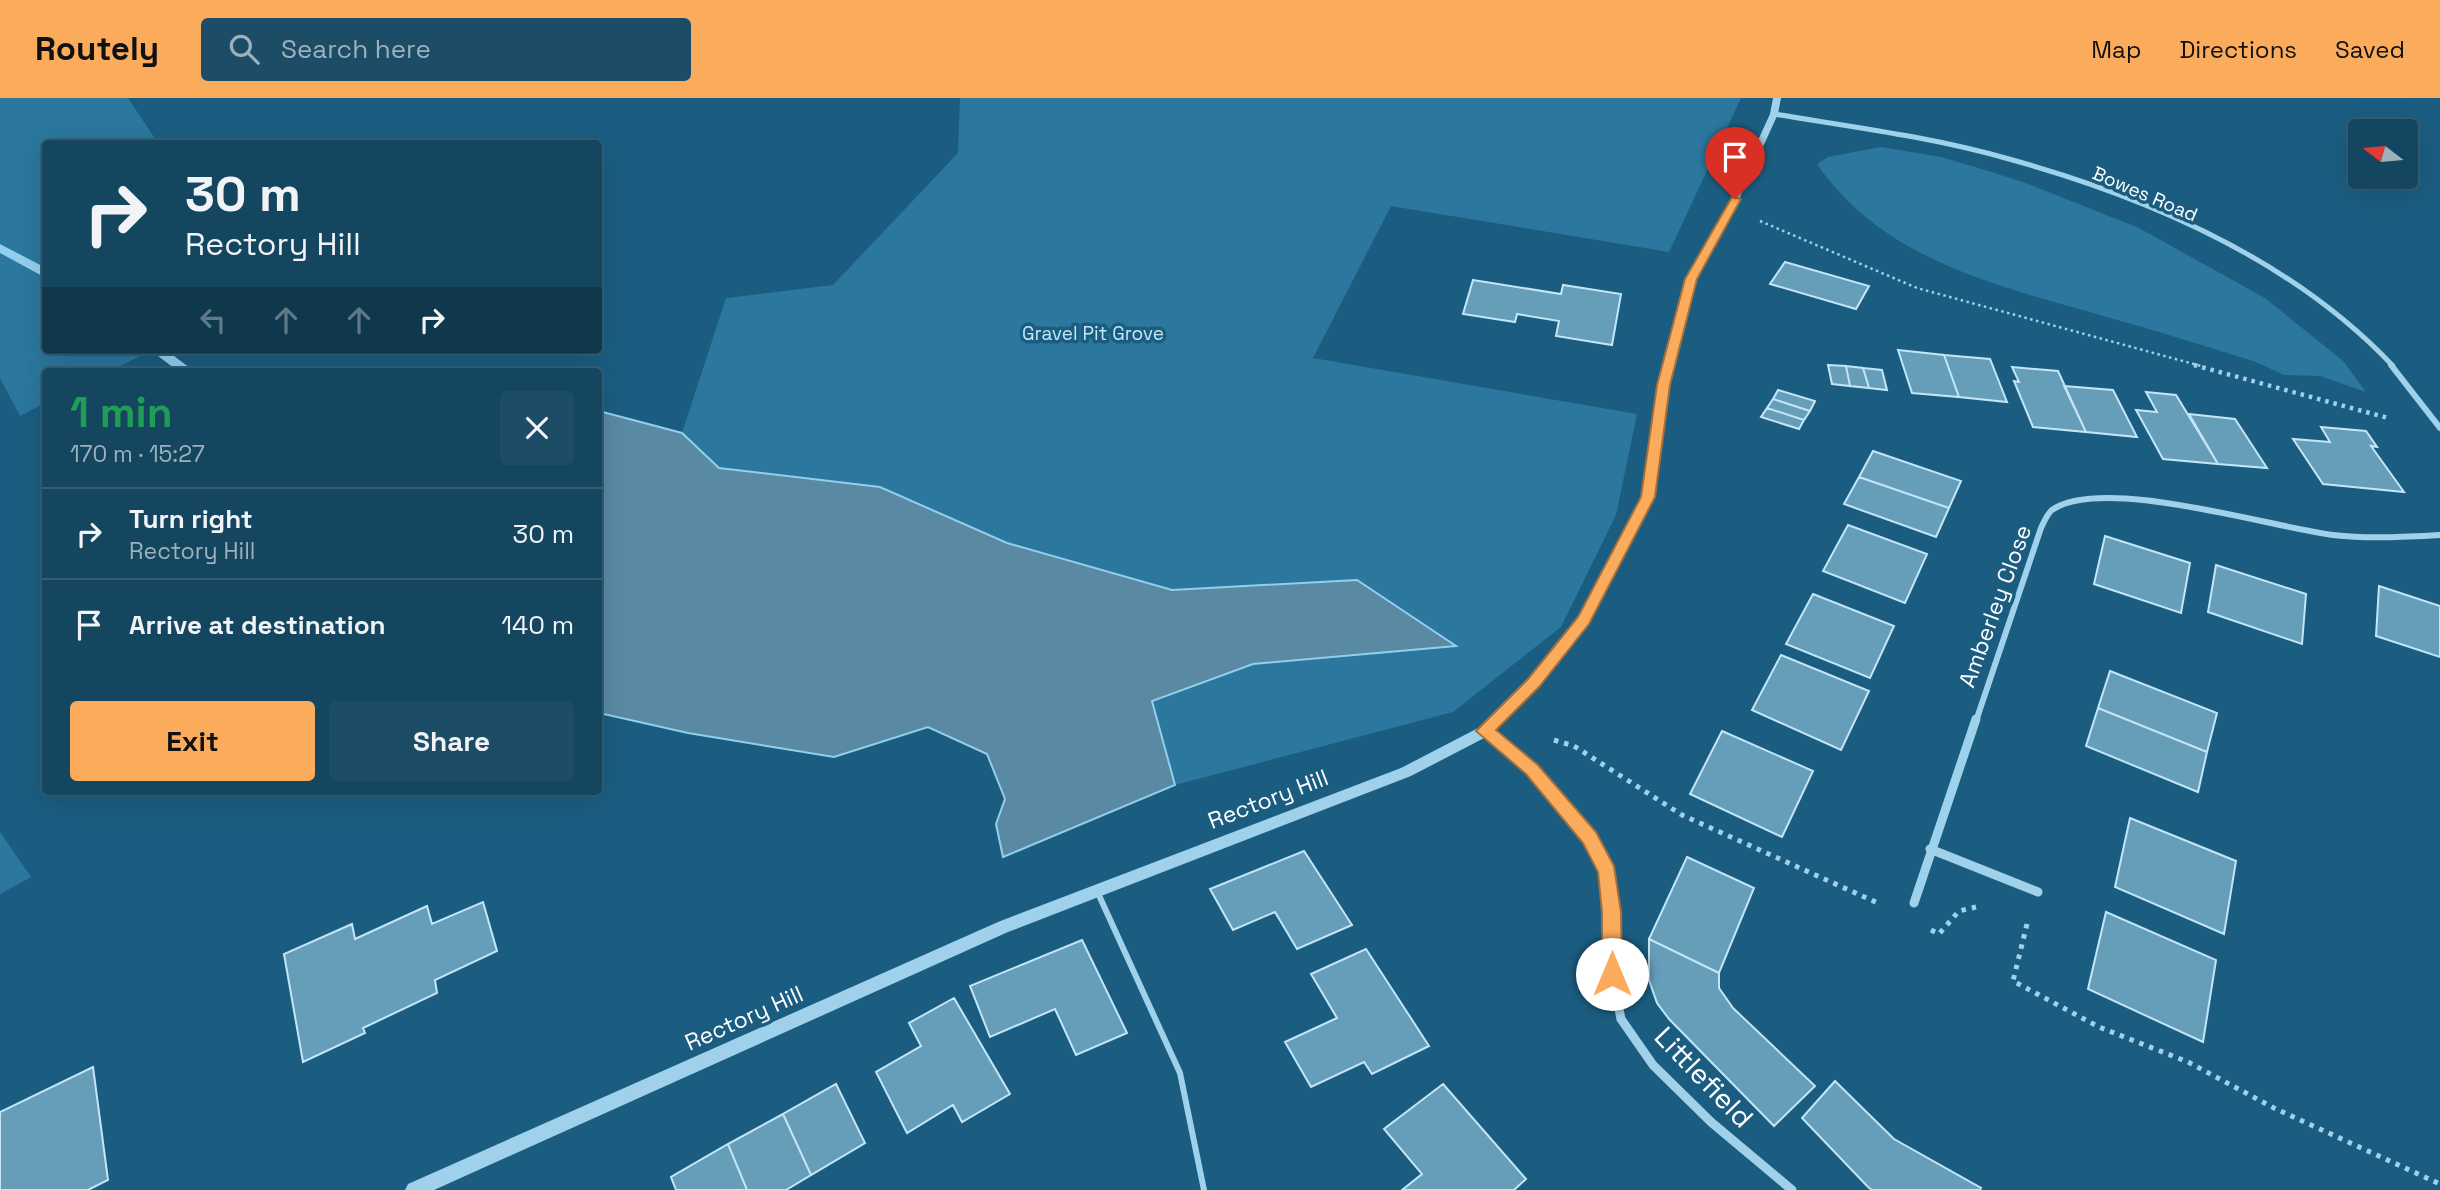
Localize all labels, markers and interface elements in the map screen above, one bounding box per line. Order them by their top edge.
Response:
search box [201,18,691,81]
text: Routely [35,28,159,70]
icon: search [225,30,263,68]
text: Search here [281,32,431,66]
text: Map [2091,34,2141,65]
text: Directions [2179,34,2297,65]
text: Saved [2335,34,2405,65]
north arrow [2348,119,2418,189]
map controls [2348,119,2418,189]
pin [1705,127,1765,199]
icon: arrive [1716,138,1754,176]
street label: Bowes Road [2089,161,2201,227]
text: 30 m [185,163,301,225]
icon: right [70,168,161,259]
text: Rectory Hill [185,224,361,264]
icon: left [194,301,232,339]
icon: ahead [267,301,305,339]
icon: ahead [340,301,378,339]
icon: right [413,301,451,339]
park label: Gravel Pit Grove [1022,321,1164,346]
text: 1 min [70,386,173,439]
button: close [500,391,574,465]
text: 170 m · 15:27 [70,439,205,469]
text: Turn right [129,502,253,536]
icon: right [70,515,108,553]
text: 30 m [513,517,574,551]
street label: Amberley Close [1952,521,2038,691]
text: Rectory Hill [129,536,255,566]
icon: arrive [70,606,108,644]
text: Arrive at destination [129,608,386,642]
text: 140 m [501,608,574,642]
button: Exit [70,701,315,781]
button: Share [329,701,574,781]
street label: Rectory Hill [1204,762,1332,836]
position arrow [1575,937,1649,1011]
street label: Rectory Hill [680,979,808,1057]
street label: Littlefield [1647,1019,1761,1135]

